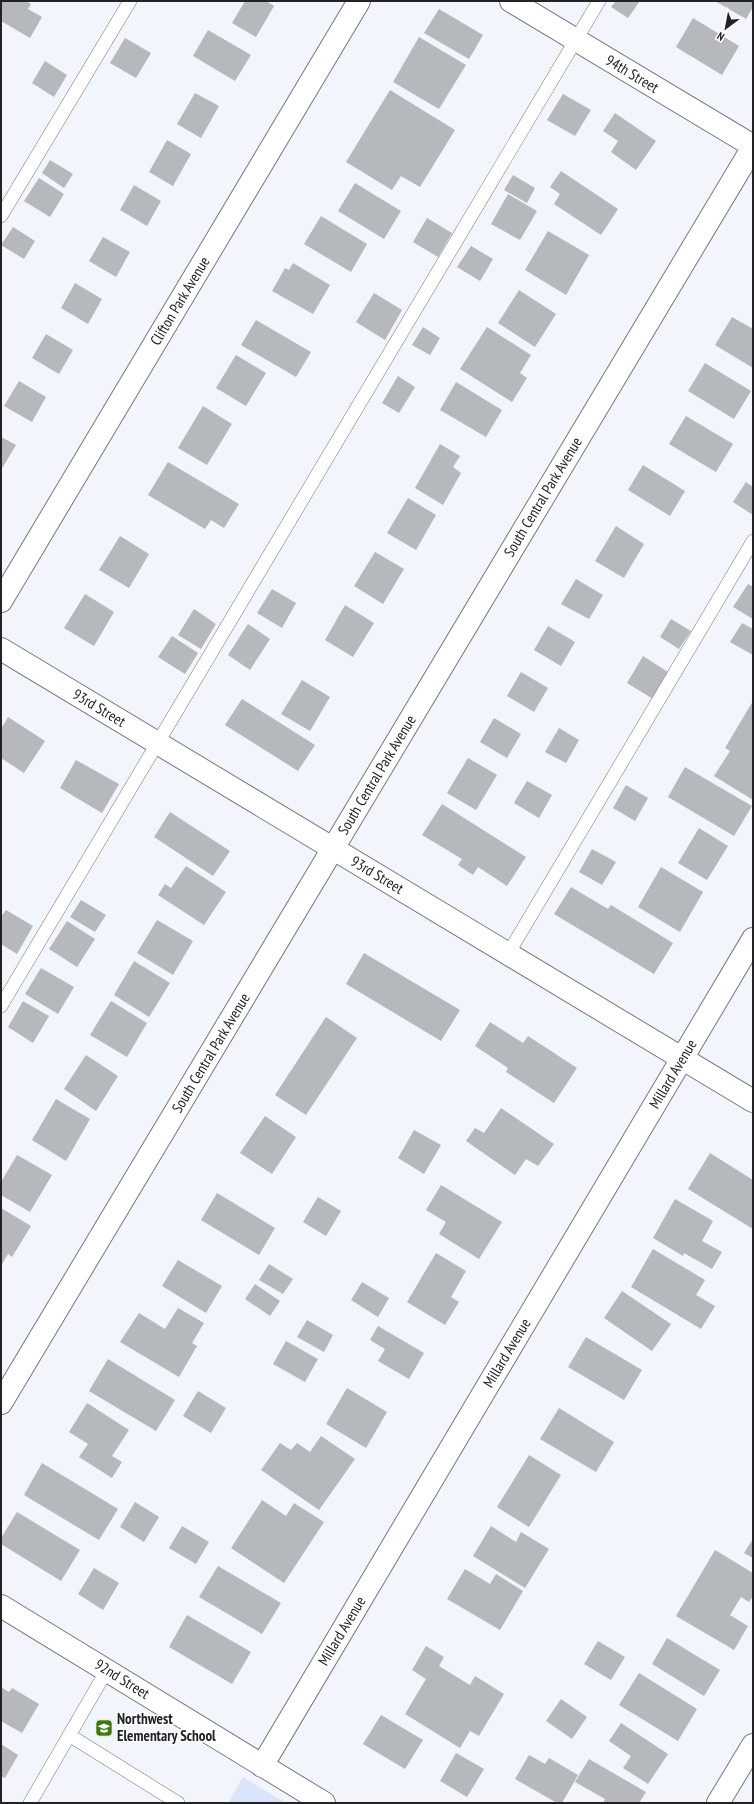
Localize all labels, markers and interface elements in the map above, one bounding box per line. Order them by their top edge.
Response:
north arrow [706,8,746,48]
text: N [714,29,727,44]
street label: 94th Street [602,50,662,97]
street label: Clifton Park Avenue [146,253,214,349]
street label: South Central Park Avenue [499,434,586,560]
street label: 93rd Street [69,684,129,731]
street label: South Central Park Avenue [333,712,420,838]
street label: 93rd Street [347,851,407,898]
street label: South Central Park Avenue [167,990,254,1116]
street label: Millard Avenue [645,1036,701,1112]
street label: Millard Avenue [479,1315,535,1391]
street label: Millard Avenue [314,1593,370,1669]
street label: 92nd Street [91,1654,153,1703]
place label: Northwest Elementary School [117,1709,216,1745]
school or university icon: Northwest Elementary School [94,1718,114,1738]

